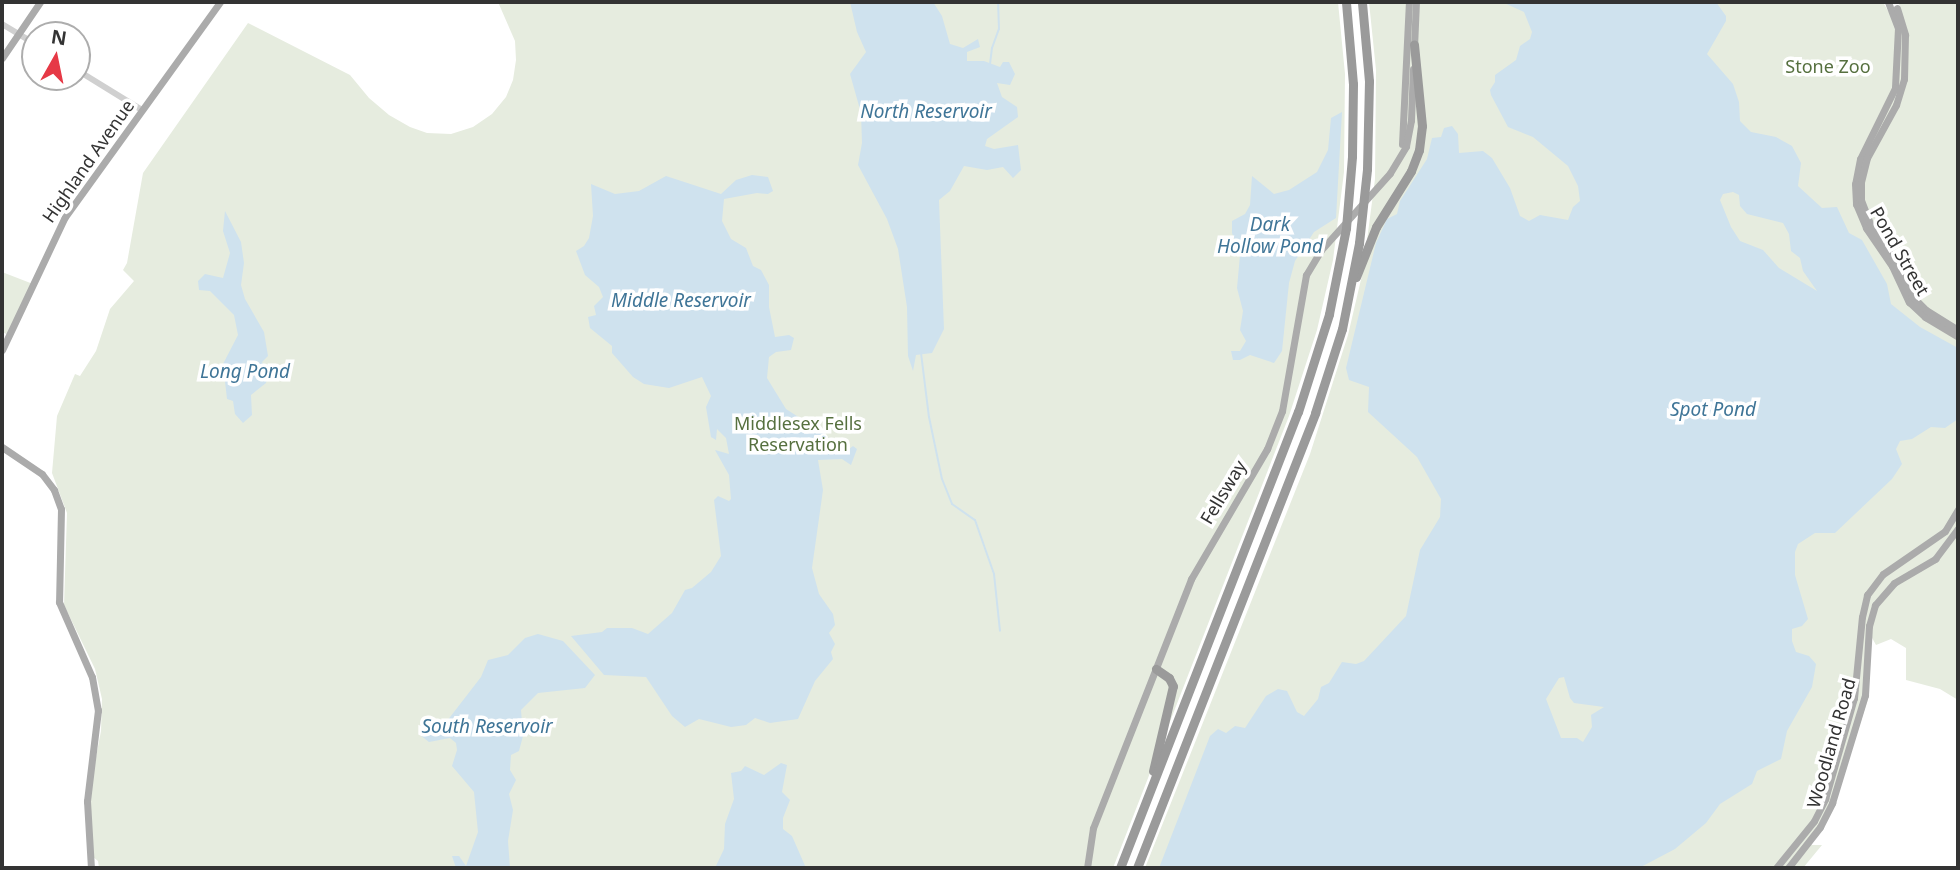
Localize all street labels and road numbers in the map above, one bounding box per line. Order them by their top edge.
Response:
street label: Highland Avenue [38,95,138,227]
street label: Pond Street [1866,203,1934,299]
street label: Fellsway [1196,456,1250,528]
street label: Woodland Road [1802,676,1860,810]

